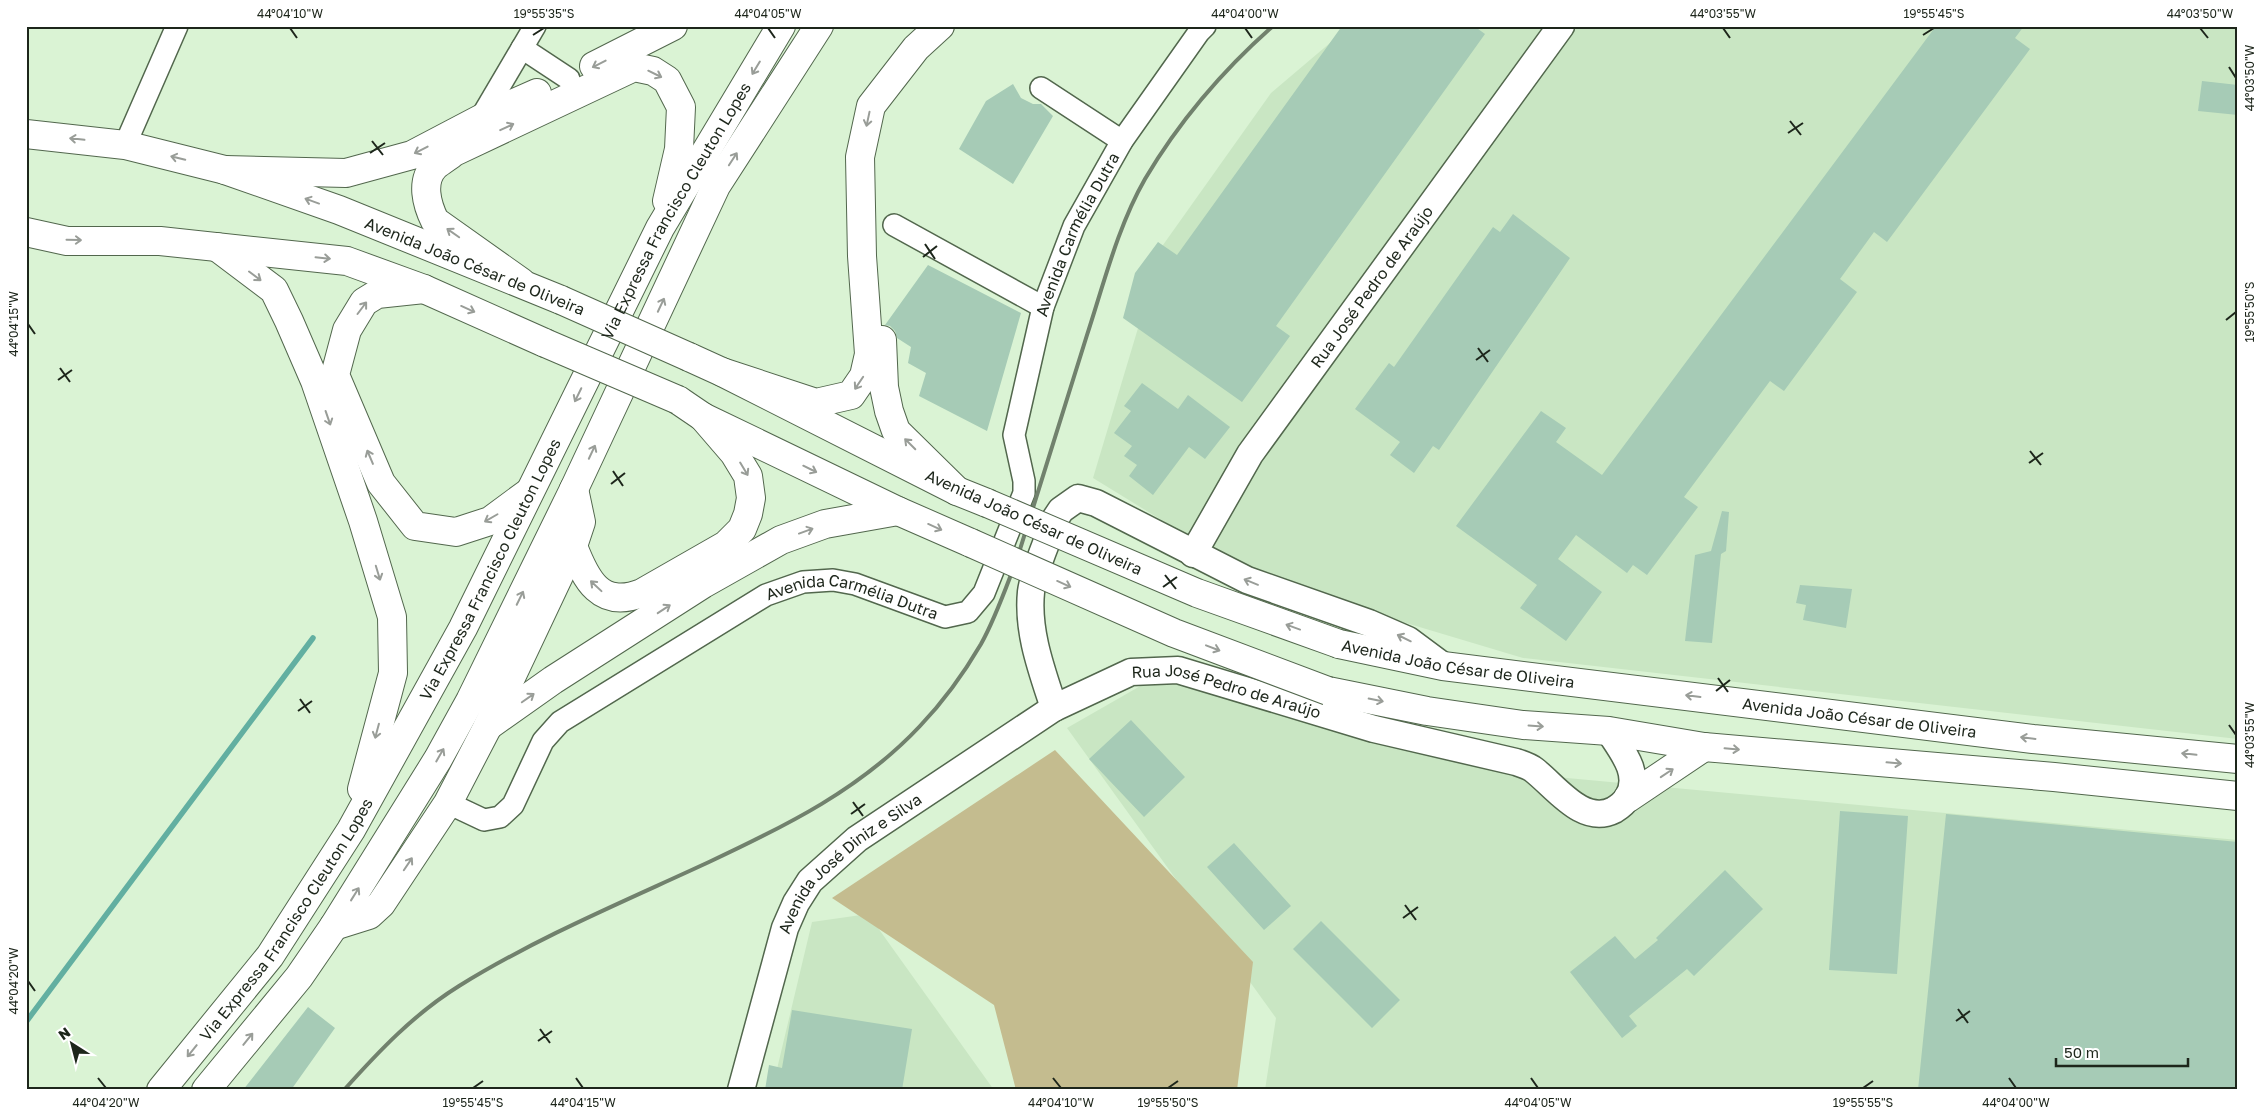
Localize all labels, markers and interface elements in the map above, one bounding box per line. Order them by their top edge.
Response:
text: 44°04'10"W [257,6,323,21]
text: 19°55'35"S [514,6,575,21]
text: 44°04'05"W [735,6,802,21]
text: 44°04'00"W [1211,6,1279,21]
text: 44°03'55"W [1690,6,1757,21]
text: 19°55'45"S [1904,6,1965,21]
text: 44°03'50"W [2167,6,2234,21]
text: 44°03'50"W [2242,44,2257,111]
one-way arrow [592,60,607,69]
one-way arrow [751,61,761,75]
one-way arrow [648,69,663,79]
street label: Via Expressa Francisco Cleuton Lopes [597,79,755,343]
one-way arrow [863,110,873,126]
one-way arrow [500,122,515,132]
one-way arrow [69,135,85,144]
one-way arrow [414,146,429,155]
street label: Avenida Carmélia Dutra [1031,149,1124,318]
one-way arrow [170,153,186,162]
one-way arrow [729,153,739,167]
one-way arrow [305,196,321,205]
street label: Rua José Pedro de Araújo [1306,202,1437,372]
street label: Avenida João César de Oliveira [362,213,588,319]
one-way arrow [446,228,460,238]
one-way arrow [66,236,82,245]
one-way arrow [315,253,331,263]
one-way arrow [248,271,262,281]
text: 19°55'50"S [2242,281,2257,343]
text: 44°04'15"W [6,291,21,357]
one-way arrow [656,297,666,312]
one-way arrow [356,301,367,314]
one-way arrow [460,304,475,314]
one-way arrow [854,376,864,390]
one-way arrow [573,387,582,402]
one-way arrow [324,410,333,426]
street label: Via Expressa Francisco Cleuton Lopes [415,435,565,704]
one-way arrow [903,438,916,450]
one-way arrow [588,445,597,460]
one-way arrow [364,450,374,465]
one-way arrow [740,462,750,476]
one-way arrow [803,464,818,474]
street label: Avenida João César de Oliveira [922,465,1146,579]
one-way arrow [485,514,499,524]
one-way arrow [927,523,942,533]
one-way arrow [798,526,813,535]
one-way arrow [374,564,384,580]
street label: Avenida Carmélia Dutra [763,569,941,624]
one-way arrow [1244,577,1259,586]
one-way arrow [589,580,602,592]
one-way arrow [1056,580,1071,590]
one-way arrow [516,590,526,605]
one-way arrow [657,604,671,614]
one-way arrow [1286,622,1301,631]
one-way arrow [1396,633,1411,643]
street label: Avenida João César de Oliveira [1340,635,1576,692]
one-way arrow [1205,644,1220,653]
street label: Rua José Pedro de Araújo [1131,659,1323,722]
one-way arrow [1685,691,1701,701]
one-way arrow [521,693,535,703]
street label: Avenida João César de Oliveira [1741,693,1978,742]
one-way arrow [1367,696,1383,706]
text: 44°03'55"W [2242,701,2257,768]
one-way arrow [1528,721,1544,730]
one-way arrow [372,723,382,739]
one-way arrow [2020,733,2036,743]
one-way arrow [1724,744,1740,754]
one-way arrow [435,748,445,763]
one-way arrow [2182,749,2198,759]
one-way arrow [1886,758,1902,768]
one-way arrow [1660,768,1674,779]
street label: Avenida José Diniz e Silva [774,789,925,936]
street label: Via Expressa Francisco Cleuton Lopes [195,794,377,1045]
one-way arrow [403,857,413,871]
one-way arrow [350,887,360,901]
text: 44°04'20"W [6,947,21,1014]
north arrow [48,1018,98,1068]
text: N [55,1023,73,1043]
one-way arrow [243,1032,254,1045]
scale bar [2056,1036,2189,1068]
text: 50 m [2064,1043,2099,1061]
one-way arrow [186,1045,197,1058]
text: 44°04'20"W [73,1095,140,1110]
text: 19°55'45"S [443,1095,504,1110]
text: 44°04'15"W [550,1095,616,1110]
text: 44°04'10"W [1028,1095,1094,1110]
text: 19°55'50"S [1137,1095,1199,1110]
text: 44°04'05"W [1505,1095,1572,1110]
text: 19°55'55"S [1833,1095,1894,1110]
text: 44°04'00"W [1982,1095,2050,1110]

